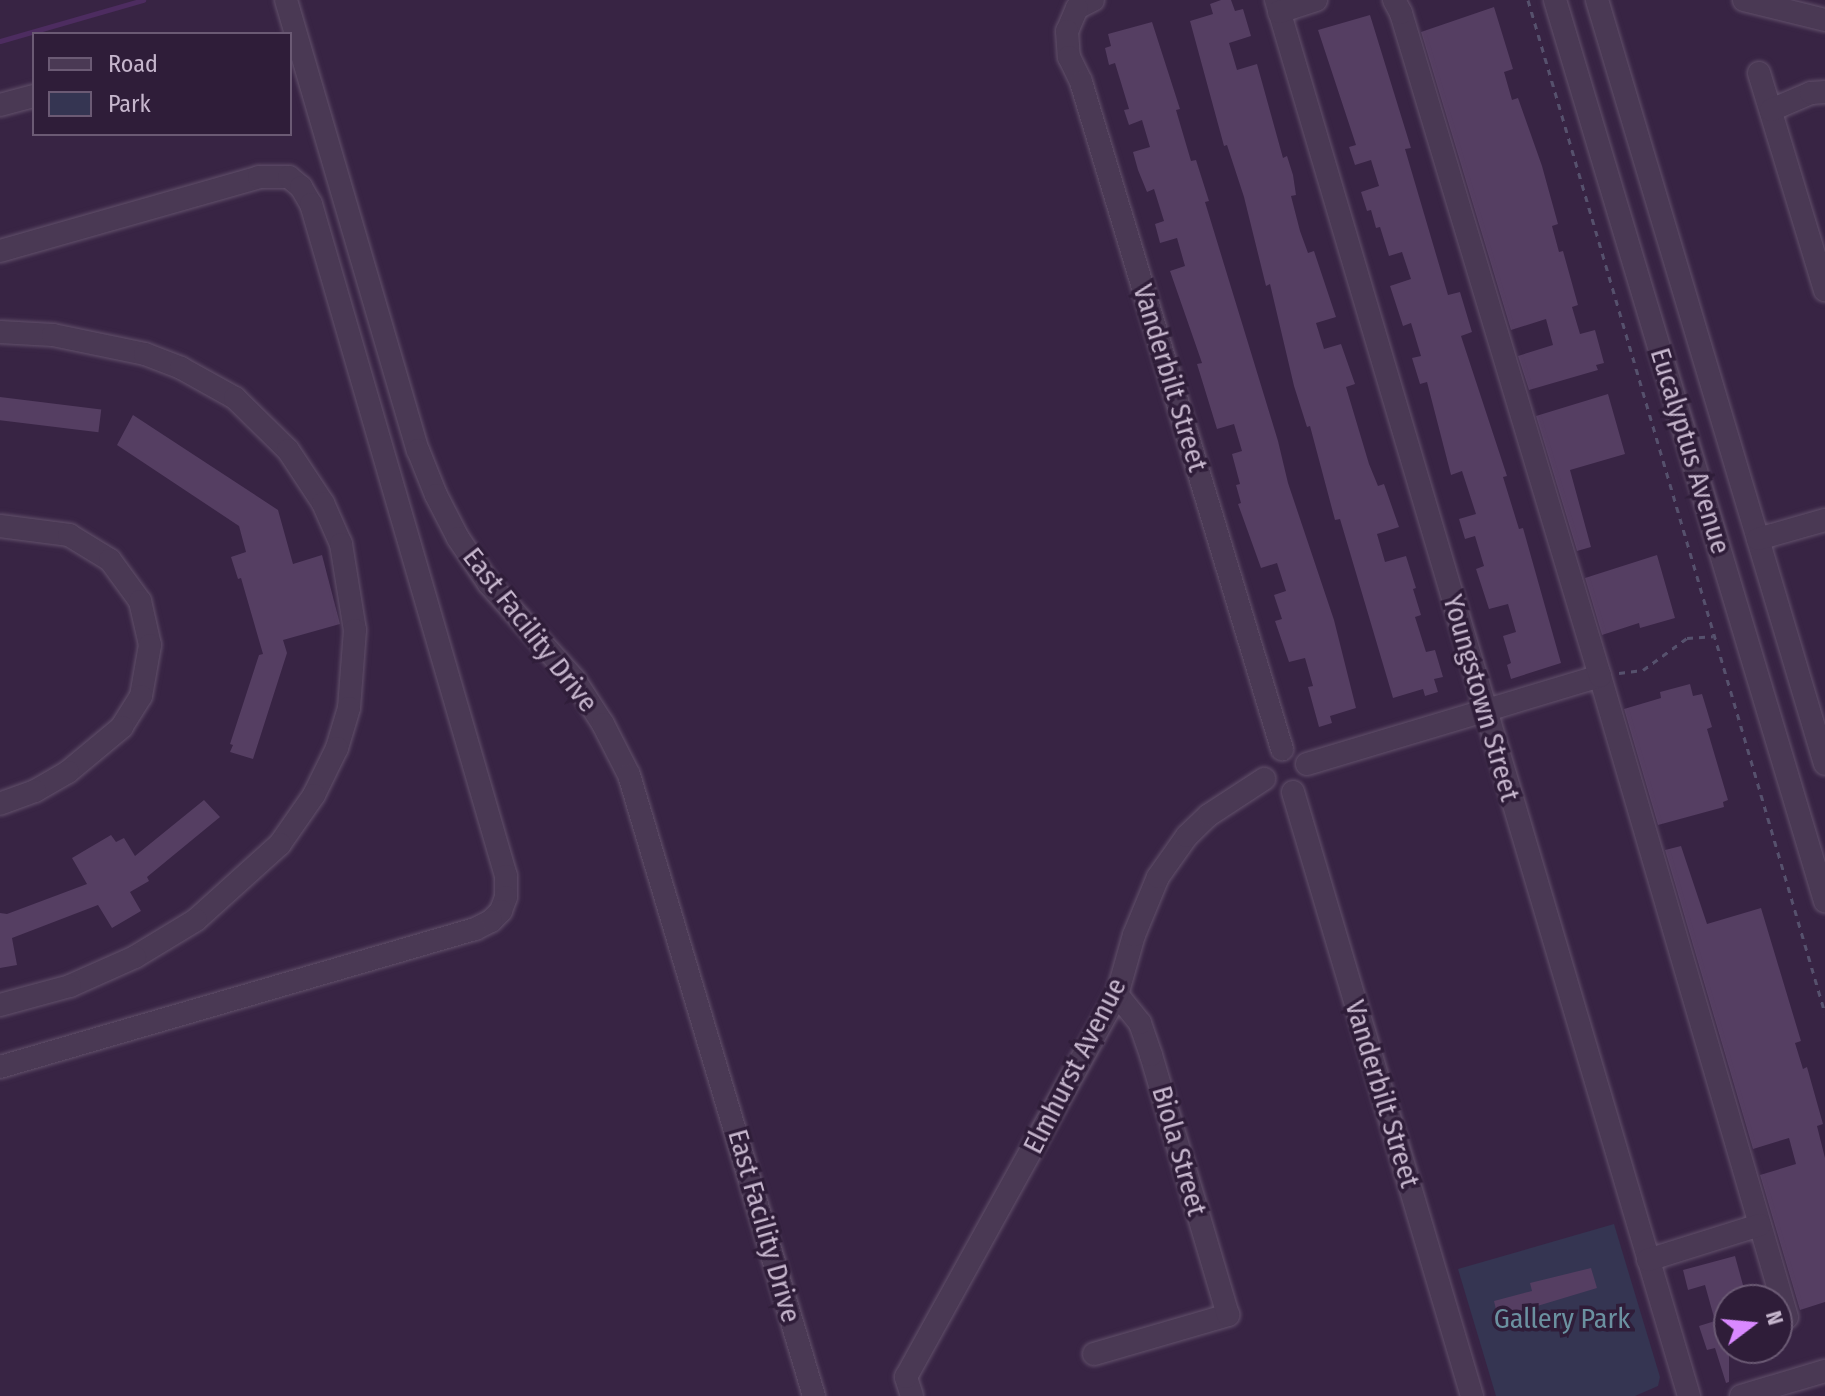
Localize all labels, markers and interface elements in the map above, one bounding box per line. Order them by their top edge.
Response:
legend [32,32,292,136]
text: Road [108,50,158,78]
text: Park [108,90,151,118]
street label: Vanderbilt Street [1126,280,1214,476]
street label: Eucalyptus Avenue [1643,344,1737,558]
street label: East Facility Drive [455,541,605,719]
street label: Youngstown Street [1435,591,1527,805]
street label: Elmhurst Avenue [1016,973,1134,1159]
street label: Vanderbilt Street [1338,996,1426,1192]
street label: Biola Street [1144,1082,1214,1220]
street label: East Facility Drive [720,1126,808,1326]
north arrow [1713,1284,1793,1364]
park label: Gallery Park [1494,1302,1630,1336]
text: N [1760,1308,1789,1328]

